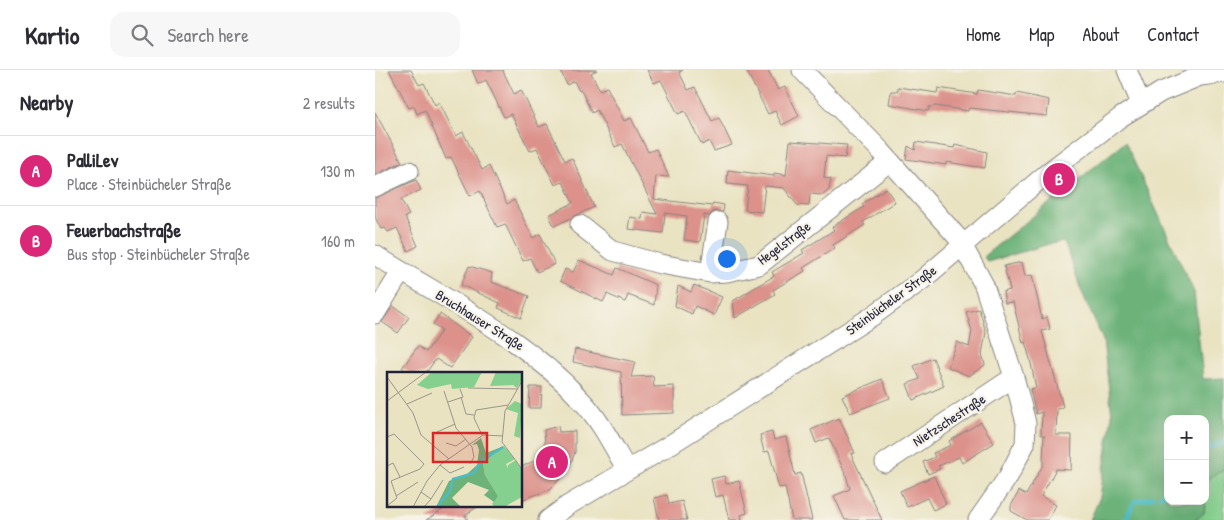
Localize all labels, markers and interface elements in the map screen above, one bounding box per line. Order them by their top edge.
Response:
search box [110,12,460,57]
text: Kartio [25,19,80,51]
icon: search [128,21,156,49]
text: Search here [168,22,249,48]
text: Home [966,22,1001,47]
text: Map [1029,22,1054,47]
text: About [1082,22,1119,47]
text: Contact [1147,22,1199,47]
text: Nearby [20,88,73,117]
text: 2 results [303,92,355,114]
text: PalliLev [67,147,118,173]
text: A [32,160,40,182]
text: 130 m [320,160,355,182]
pin: B [1043,160,1075,198]
text: Place · Steinbücheler Straße [67,173,231,195]
street label: Hegelstraße [753,216,815,270]
text: Feuerbachstraße [67,217,181,243]
text: B [32,230,40,252]
text: 160 m [321,230,355,252]
text: Bus stop · Steinbücheler Straße [67,243,250,265]
your location [714,246,740,272]
street label: Steinbücheler Straße [842,260,941,340]
street label: Bruchhauser Straße [432,285,529,355]
inset map [387,372,523,508]
street label: Nietzschestraße [909,389,990,451]
map controls [1164,415,1209,505]
button: + [1164,415,1209,460]
pin: A [536,443,568,481]
button: − [1164,460,1209,505]

